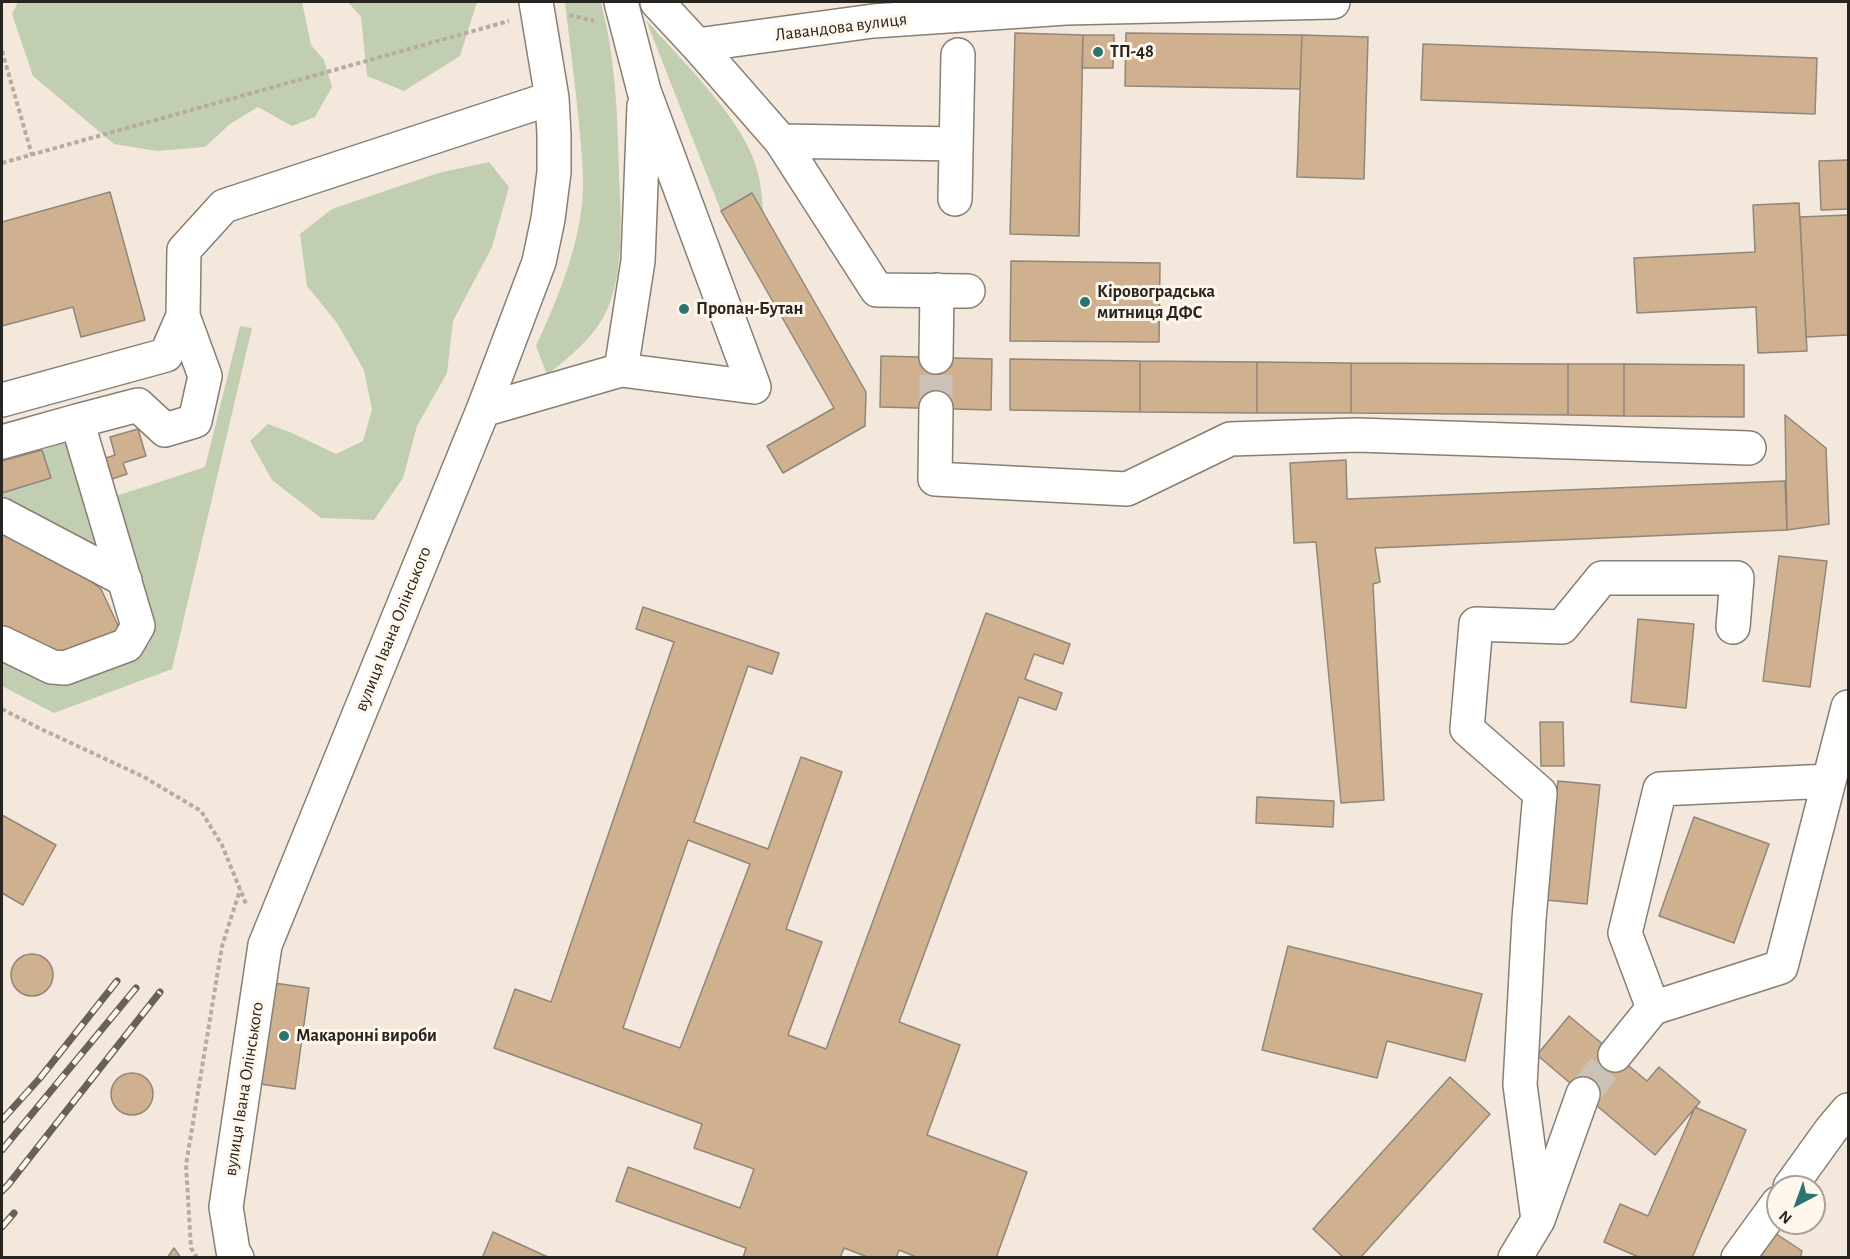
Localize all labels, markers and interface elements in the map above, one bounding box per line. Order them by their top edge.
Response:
street label: Лавандова вулиця [774,8,908,46]
place label: ТП-48 [1110,41,1154,63]
marker: ТП-48 [1091,45,1105,59]
place label: Кіровоградська митниця ДФС [1097,281,1215,324]
marker: Кіровоградська митниця ДФС [1078,295,1092,309]
place label: Пропан-Бутан [696,298,803,320]
marker: Пропан-Бутан [677,302,691,316]
street label: вулиця Івана Олінського [350,543,436,715]
street label: вулиця Івана Олінського [220,1000,268,1178]
place label: Макаронні вироби [296,1025,437,1047]
marker: Макаронні вироби [277,1029,291,1043]
north arrow [1766,1175,1826,1235]
text: N [1776,1207,1795,1227]

